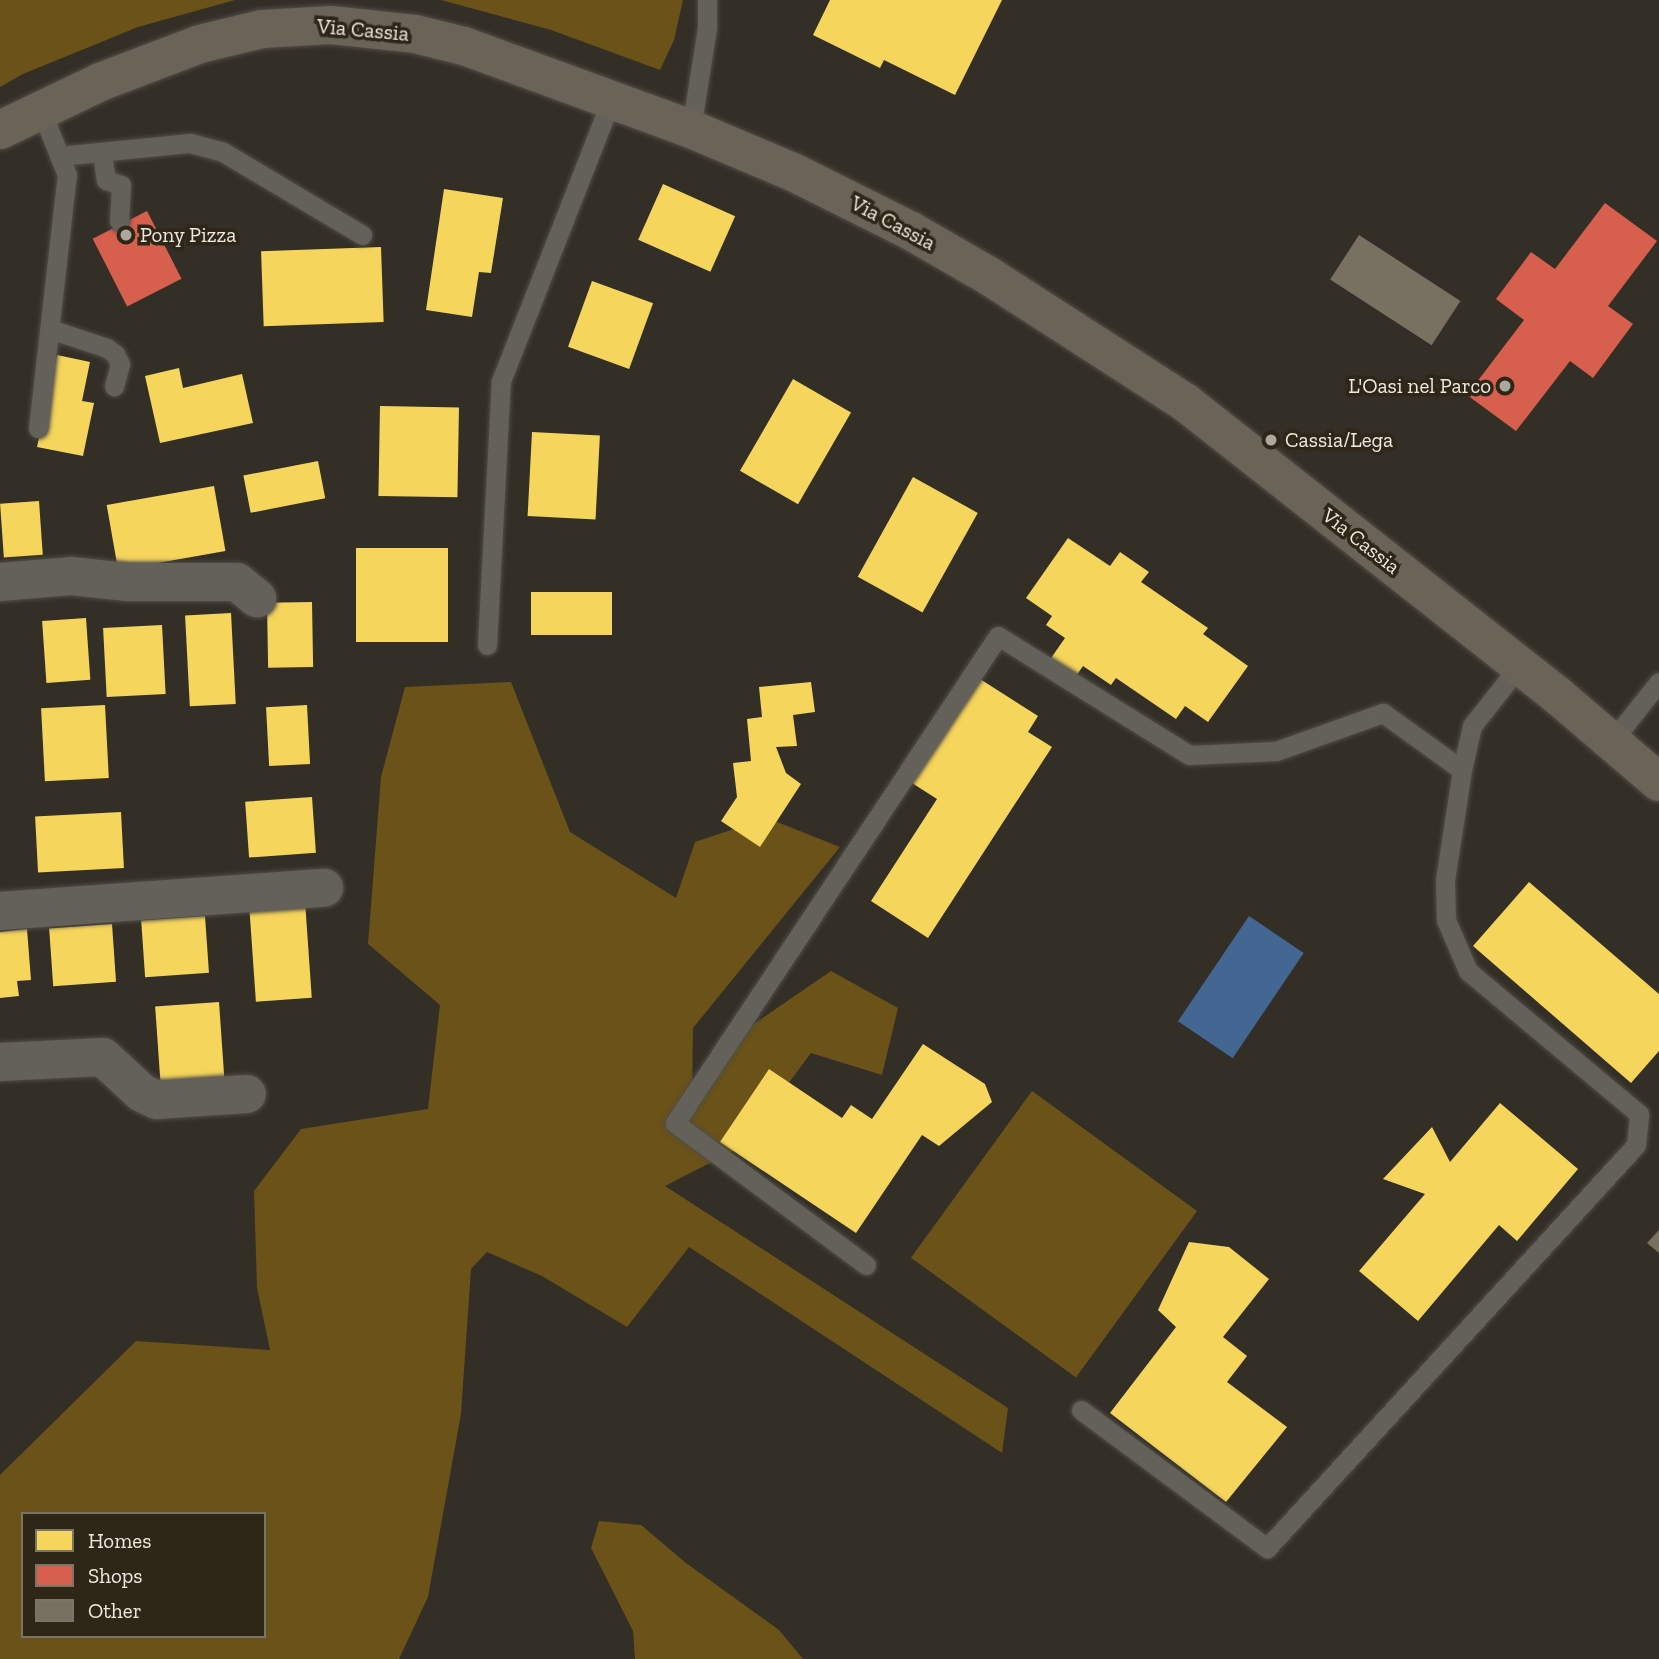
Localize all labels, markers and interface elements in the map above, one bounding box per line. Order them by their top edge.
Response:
street label: Via Cassia [316,13,410,47]
street label: Via Cassia [846,190,940,256]
place label: Pony Pizza [140,222,237,248]
marker: Pony Pizza [118,227,134,243]
place label: L'Oasi nel Parco [1348,373,1491,399]
marker: L'Oasi nel Parco [1497,378,1513,394]
place label: Cassia/Lega [1285,427,1393,453]
marker: Cassia/Lega [1263,432,1279,448]
street label: Via Cassia [1317,503,1405,579]
legend [21,1512,266,1638]
text: Homes [88,1528,151,1553]
text: Shops [88,1563,142,1588]
text: Other [88,1598,142,1623]

